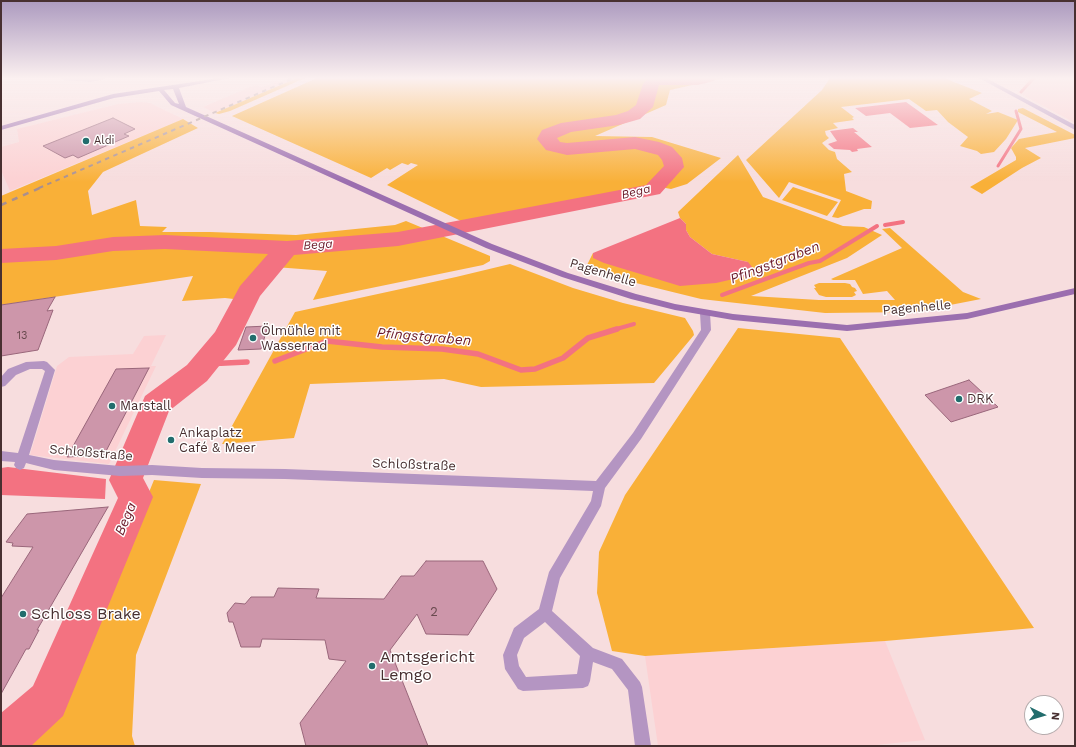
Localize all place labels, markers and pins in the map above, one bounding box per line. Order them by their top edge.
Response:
place label: Aldi [94,134,114,148]
marker: Aldi [81,136,91,146]
place label: Ölmühle mit Wasserrad [261,323,340,354]
marker: Ölmühle mit Wasserrad [248,333,258,343]
place label: DRK [967,391,994,407]
marker: DRK [954,394,964,404]
place label: Marstall [120,398,171,414]
marker: Marstall [107,401,117,411]
place label: Ankaplatz Café & Meer [179,425,256,456]
marker: Ankaplatz Café & Meer [166,435,176,445]
place label: Schloss Brake [31,604,141,624]
marker: Schloss Brake [18,609,28,619]
place label: Amtsgericht Lemgo [380,647,475,685]
marker: Amtsgericht Lemgo [367,661,377,671]

